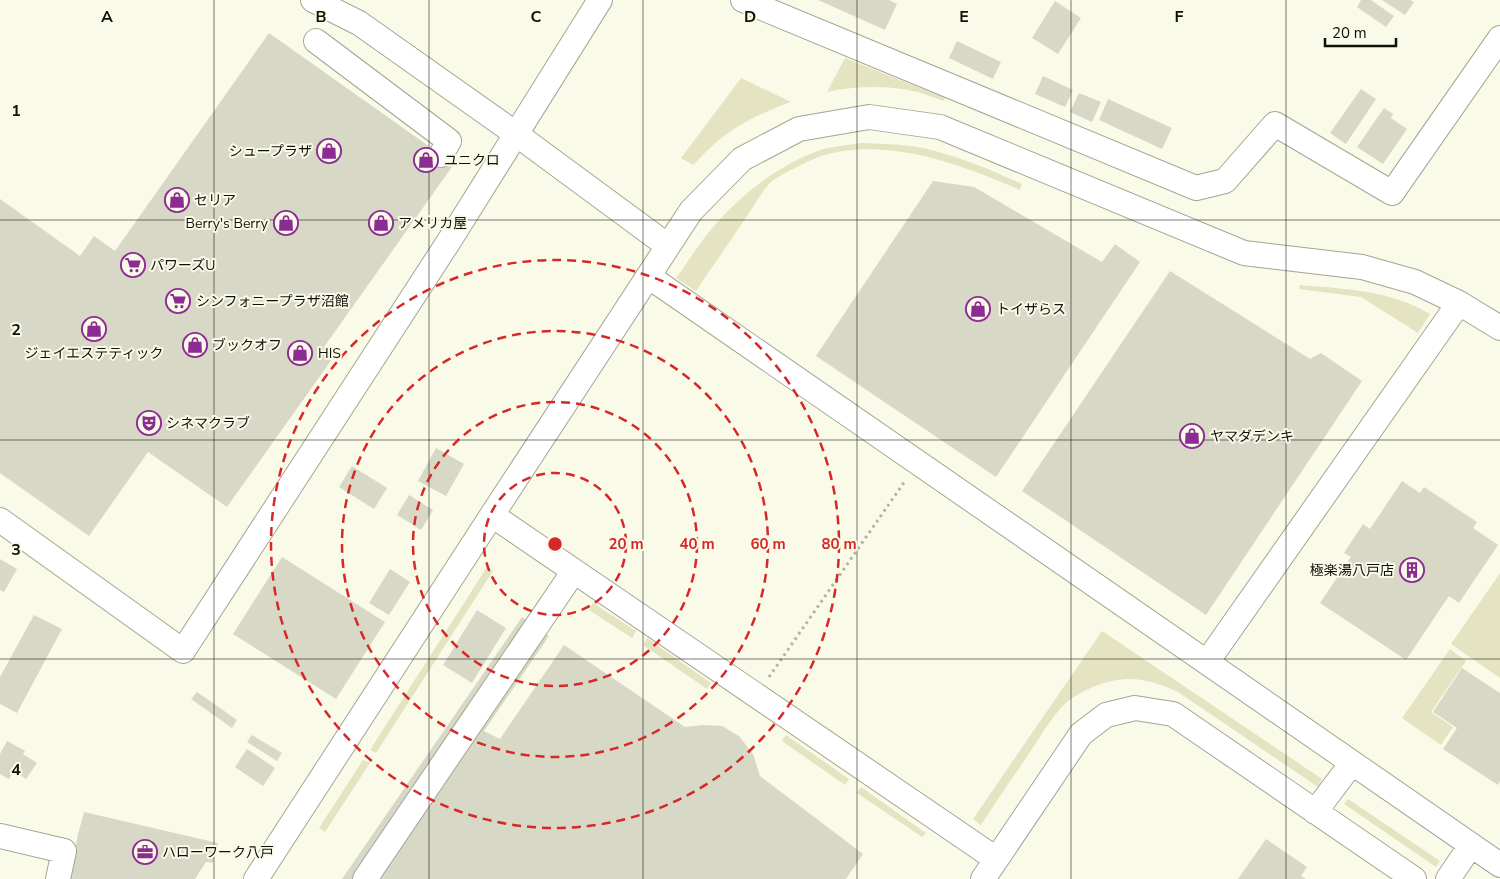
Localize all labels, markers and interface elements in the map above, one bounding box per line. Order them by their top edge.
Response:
text: A [101,6,113,28]
text: B [315,6,327,28]
text: C [531,6,542,28]
text: D [744,6,756,28]
text: E [959,6,969,28]
text: F [1175,6,1184,28]
scale bar [1325,15,1396,47]
text: 20 m [1332,23,1367,43]
text: 1 [11,100,21,122]
shop icon: シュープラザ [316,138,342,164]
place label: シュープラザ [229,142,312,161]
shop icon: ユニクロ [413,147,439,173]
place label: ユニクロ [444,151,500,170]
shop icon: セリア [164,187,190,213]
place label: セリア [194,191,236,210]
shop icon: Berry's Berry [273,210,299,236]
shop icon: アメリカ屋 [368,210,394,236]
place label: Berry's Berry [185,214,269,233]
place label: アメリカ屋 [398,214,467,233]
supermarket icon: パワーズU [120,252,146,278]
place label: パワーズU [150,256,216,275]
supermarket icon: シンフォニープラザ沼館 [165,288,191,314]
place label: シンフォニープラザ沼館 [196,292,349,311]
shop icon: トイザらス [965,296,991,322]
place label: トイザらス [996,300,1066,319]
shop icon: ジェイエステティック [81,316,107,342]
text: 2 [11,319,21,341]
shop icon: ブックオフ [182,332,208,358]
place label: ブックオフ [212,336,282,355]
shop icon: HIS [287,340,313,366]
place label: ジェイエステティック [24,344,164,363]
place label: HIS [318,344,341,363]
theatre icon: シネマクラブ [136,410,162,436]
place label: シネマクラブ [166,414,250,433]
shop icon: ヤマダデンキ [1179,423,1205,449]
place label: ヤマダデンキ [1210,427,1294,446]
text: 20 m [608,534,644,554]
text: 40 m [679,534,715,554]
text: 60 m [750,534,786,554]
text: 80 m [821,534,857,554]
centre of rings [546,535,564,553]
text: 3 [11,539,21,561]
building icon: 極楽湯八戸店 [1399,557,1425,583]
place label: 極楽湯八戸店 [1310,561,1394,580]
text: 4 [11,759,21,781]
office icon: ハローワーク八戸 [132,839,158,865]
place label: ハローワーク八戸 [162,843,274,862]

